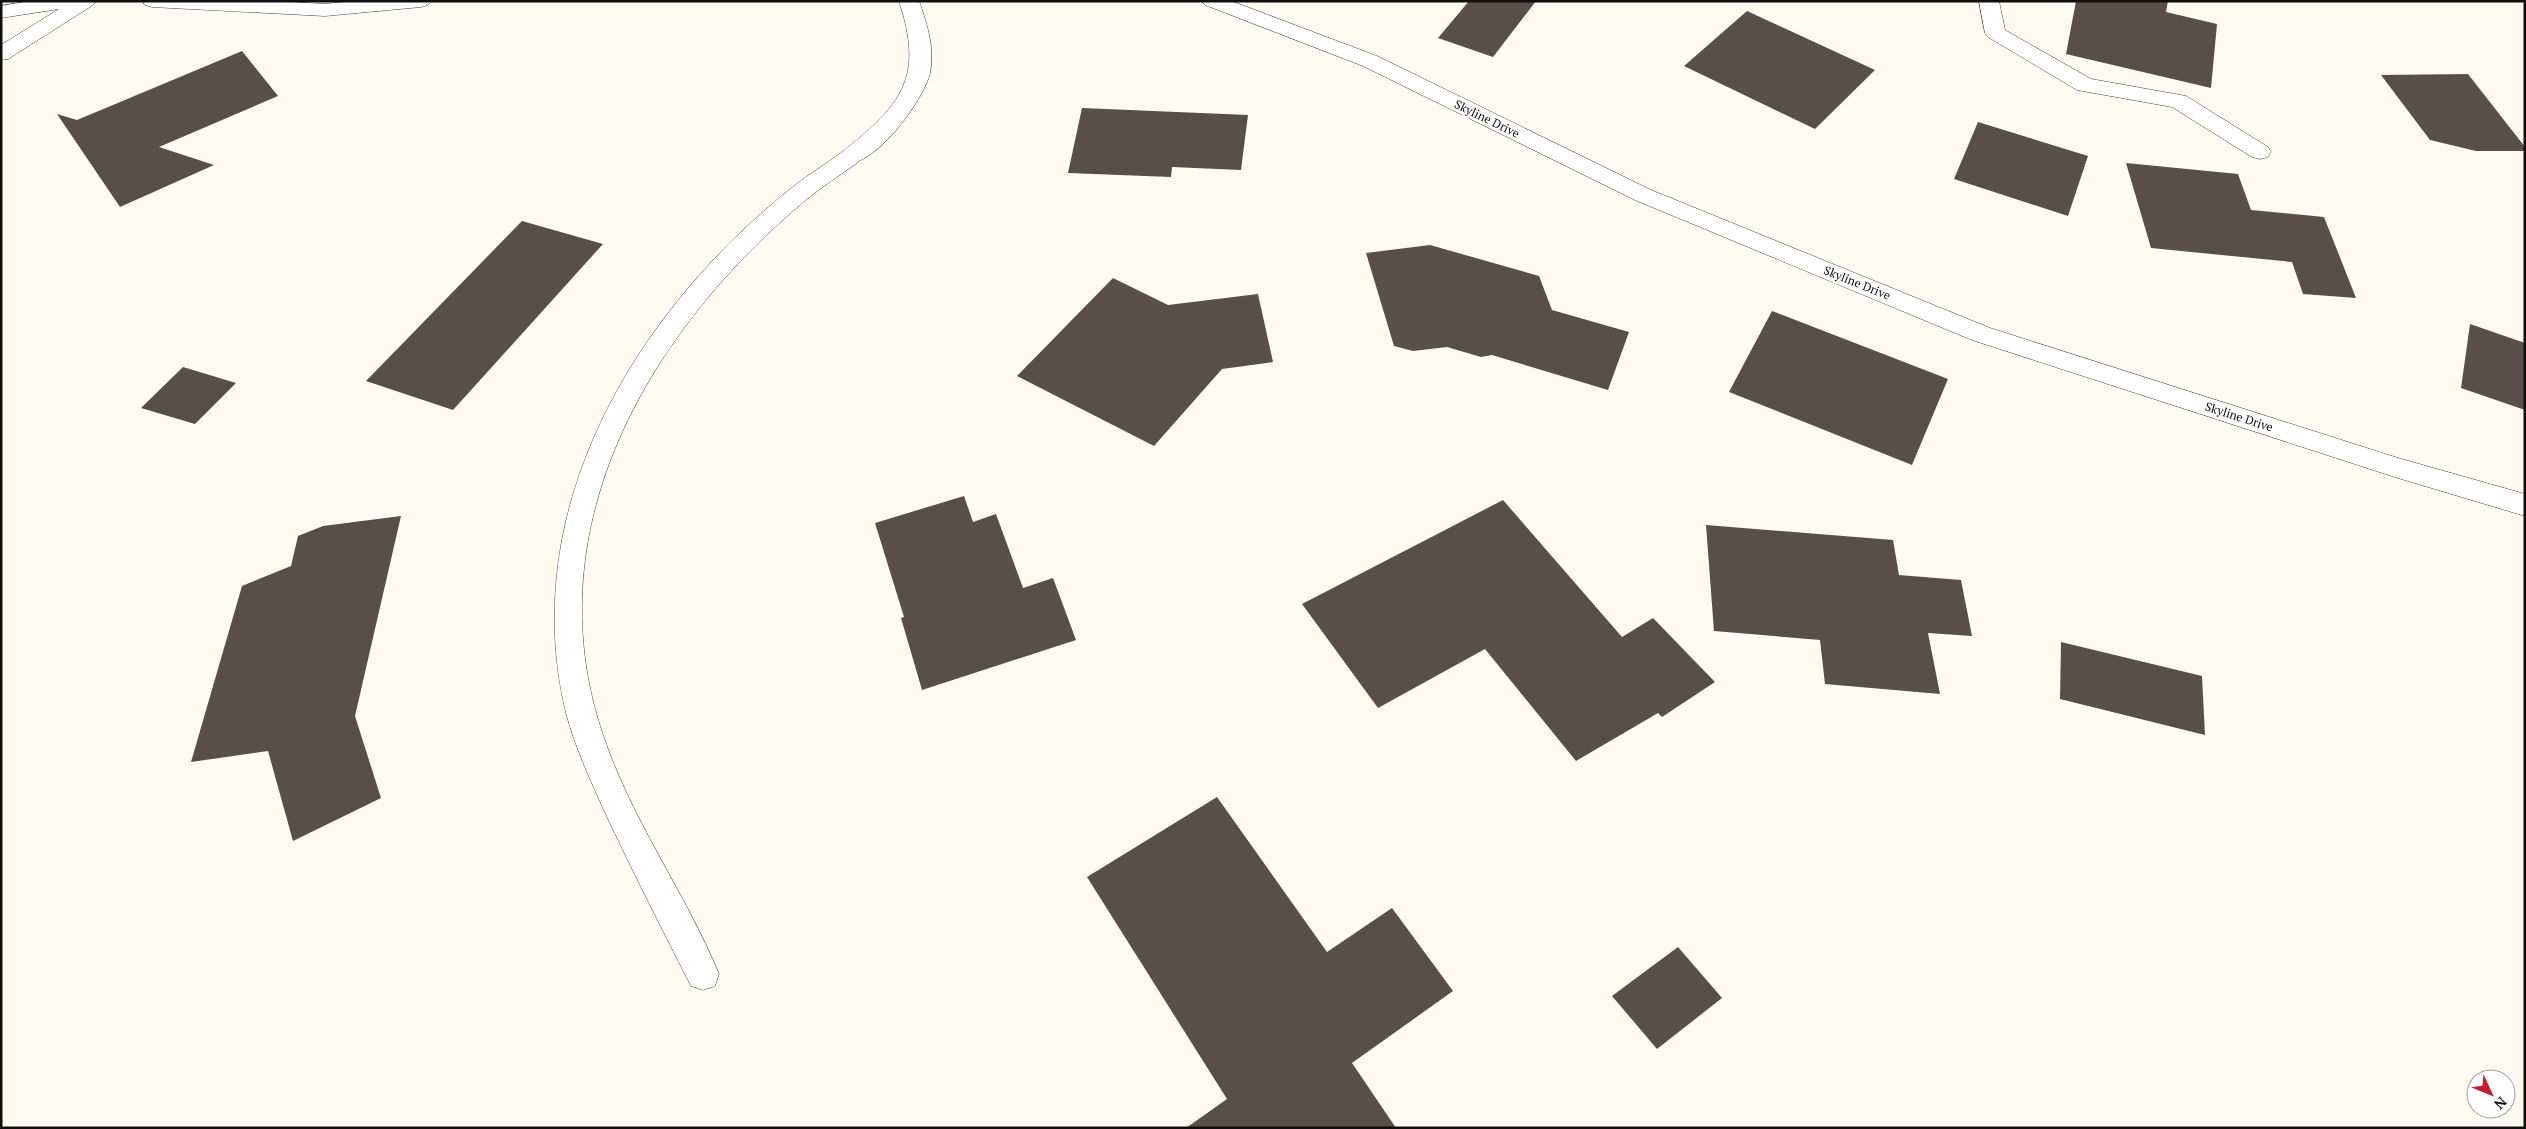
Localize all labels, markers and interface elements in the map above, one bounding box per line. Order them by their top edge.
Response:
street label: Skyline Drive [1452,96,1522,141]
street label: Skyline Drive [1822,262,1893,303]
street label: Skyline Drive [2203,398,2275,435]
north arrow [2466,1069,2516,1119]
text: N [2490,1093,2511,1114]

